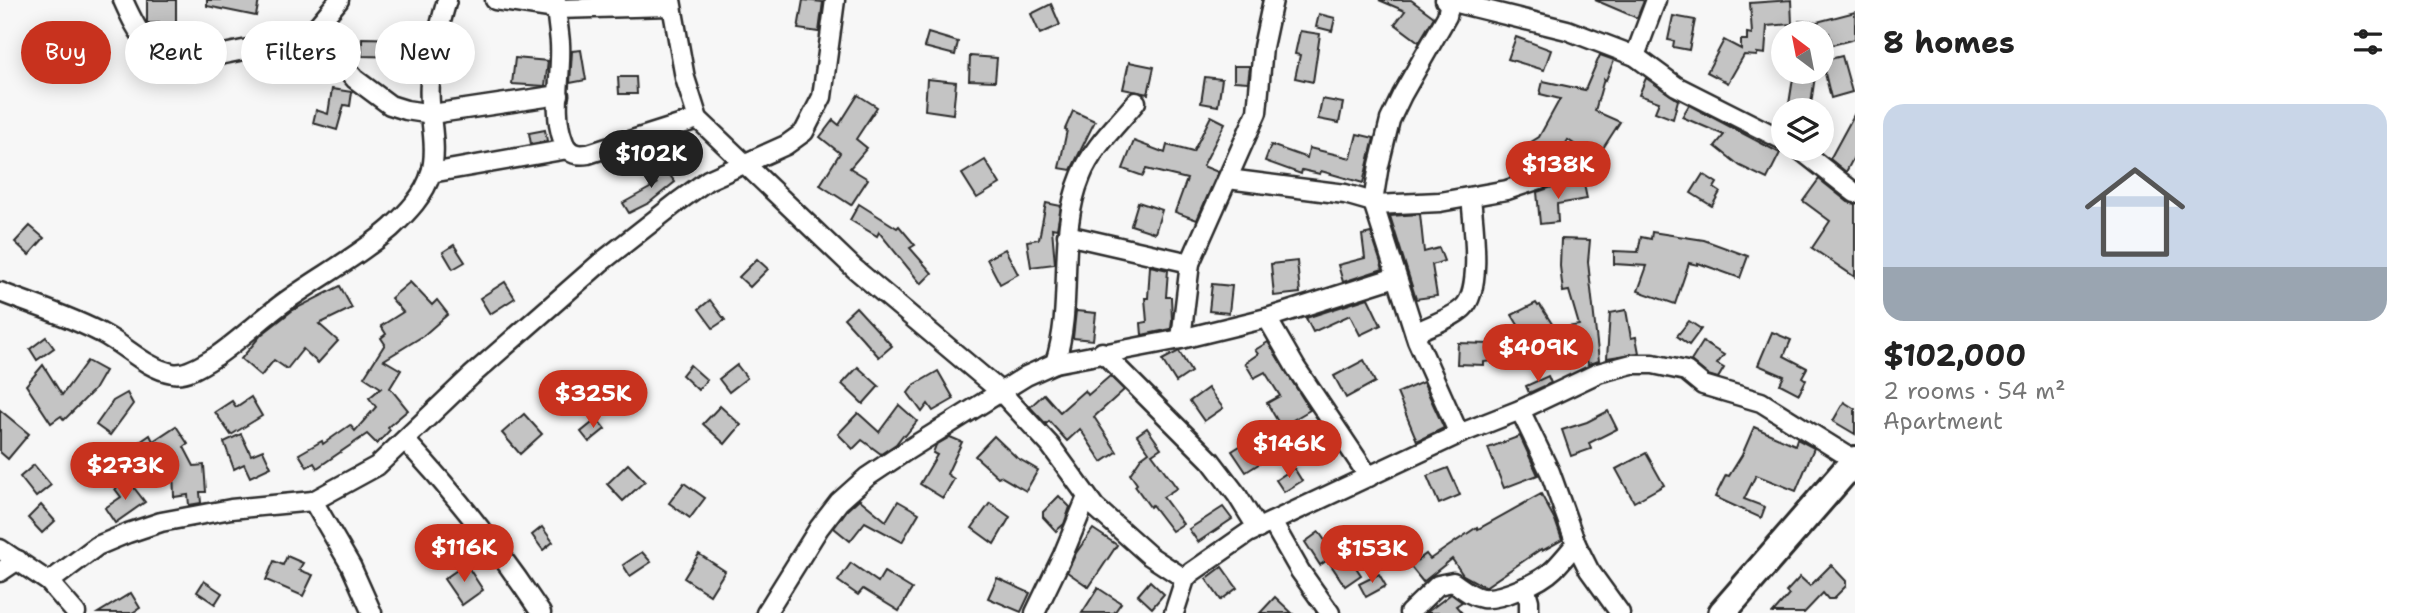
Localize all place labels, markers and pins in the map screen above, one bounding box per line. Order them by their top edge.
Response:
pin: $102K [602,130,700,190]
pin: $138K [1509,142,1607,201]
pin: $409K [1489,324,1587,384]
pin: $325K [544,370,642,430]
pin: $146K [1240,420,1338,480]
pin: $273K [76,442,174,502]
pin: $116K [415,524,513,584]
pin: $153K [1323,526,1421,585]

